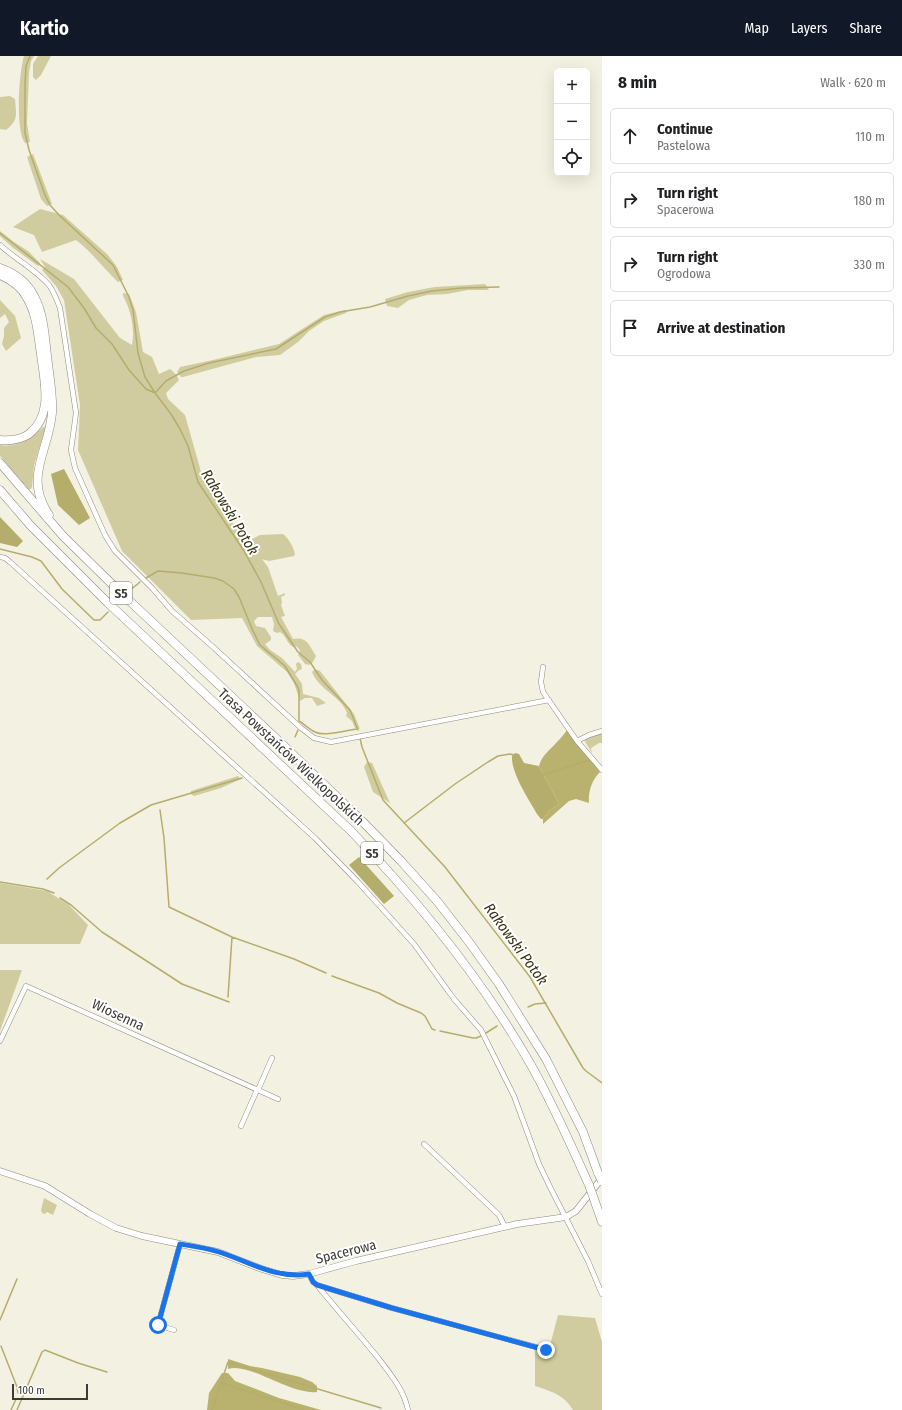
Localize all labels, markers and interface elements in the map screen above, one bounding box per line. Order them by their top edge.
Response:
text: Kartio [20,17,69,40]
text: Map [745,20,769,37]
text: Layers [791,20,827,37]
text: Share [849,20,882,37]
map controls [554,68,590,176]
button: + [554,68,590,104]
text: 8 min [618,72,657,93]
text: Walk · 620 m [820,75,886,90]
button: − [554,104,590,140]
text: Continue [657,120,713,138]
icon: ahead [619,125,641,147]
text: 110 m [855,129,885,144]
text: Pastelowa [657,138,710,153]
button: locate [554,140,590,176]
text: Turn right [657,184,718,202]
icon: right [619,189,641,211]
text: 180 m [854,193,885,208]
text: Spacerowa [657,202,714,217]
text: Turn right [657,248,718,266]
icon: right [619,253,641,275]
text: 330 m [853,257,885,272]
text: Ogrodowa [657,266,711,281]
icon: arrive [619,317,641,339]
text: Arrive at destination [657,319,785,337]
water label: Rakowski Potok [197,466,263,559]
road number: S5 [110,582,132,604]
street label: Trasa Powstańców Wielkopolskich [215,685,367,829]
road number: S5 [361,842,383,864]
water label: Rakowski Potok [480,900,552,989]
street label: Wiosenna [89,995,147,1035]
street label: Spacerowa [314,1236,378,1268]
route start [149,1316,167,1334]
route end [537,1341,555,1359]
scale bar [12,1382,88,1401]
text: 100 m [18,1384,45,1397]

